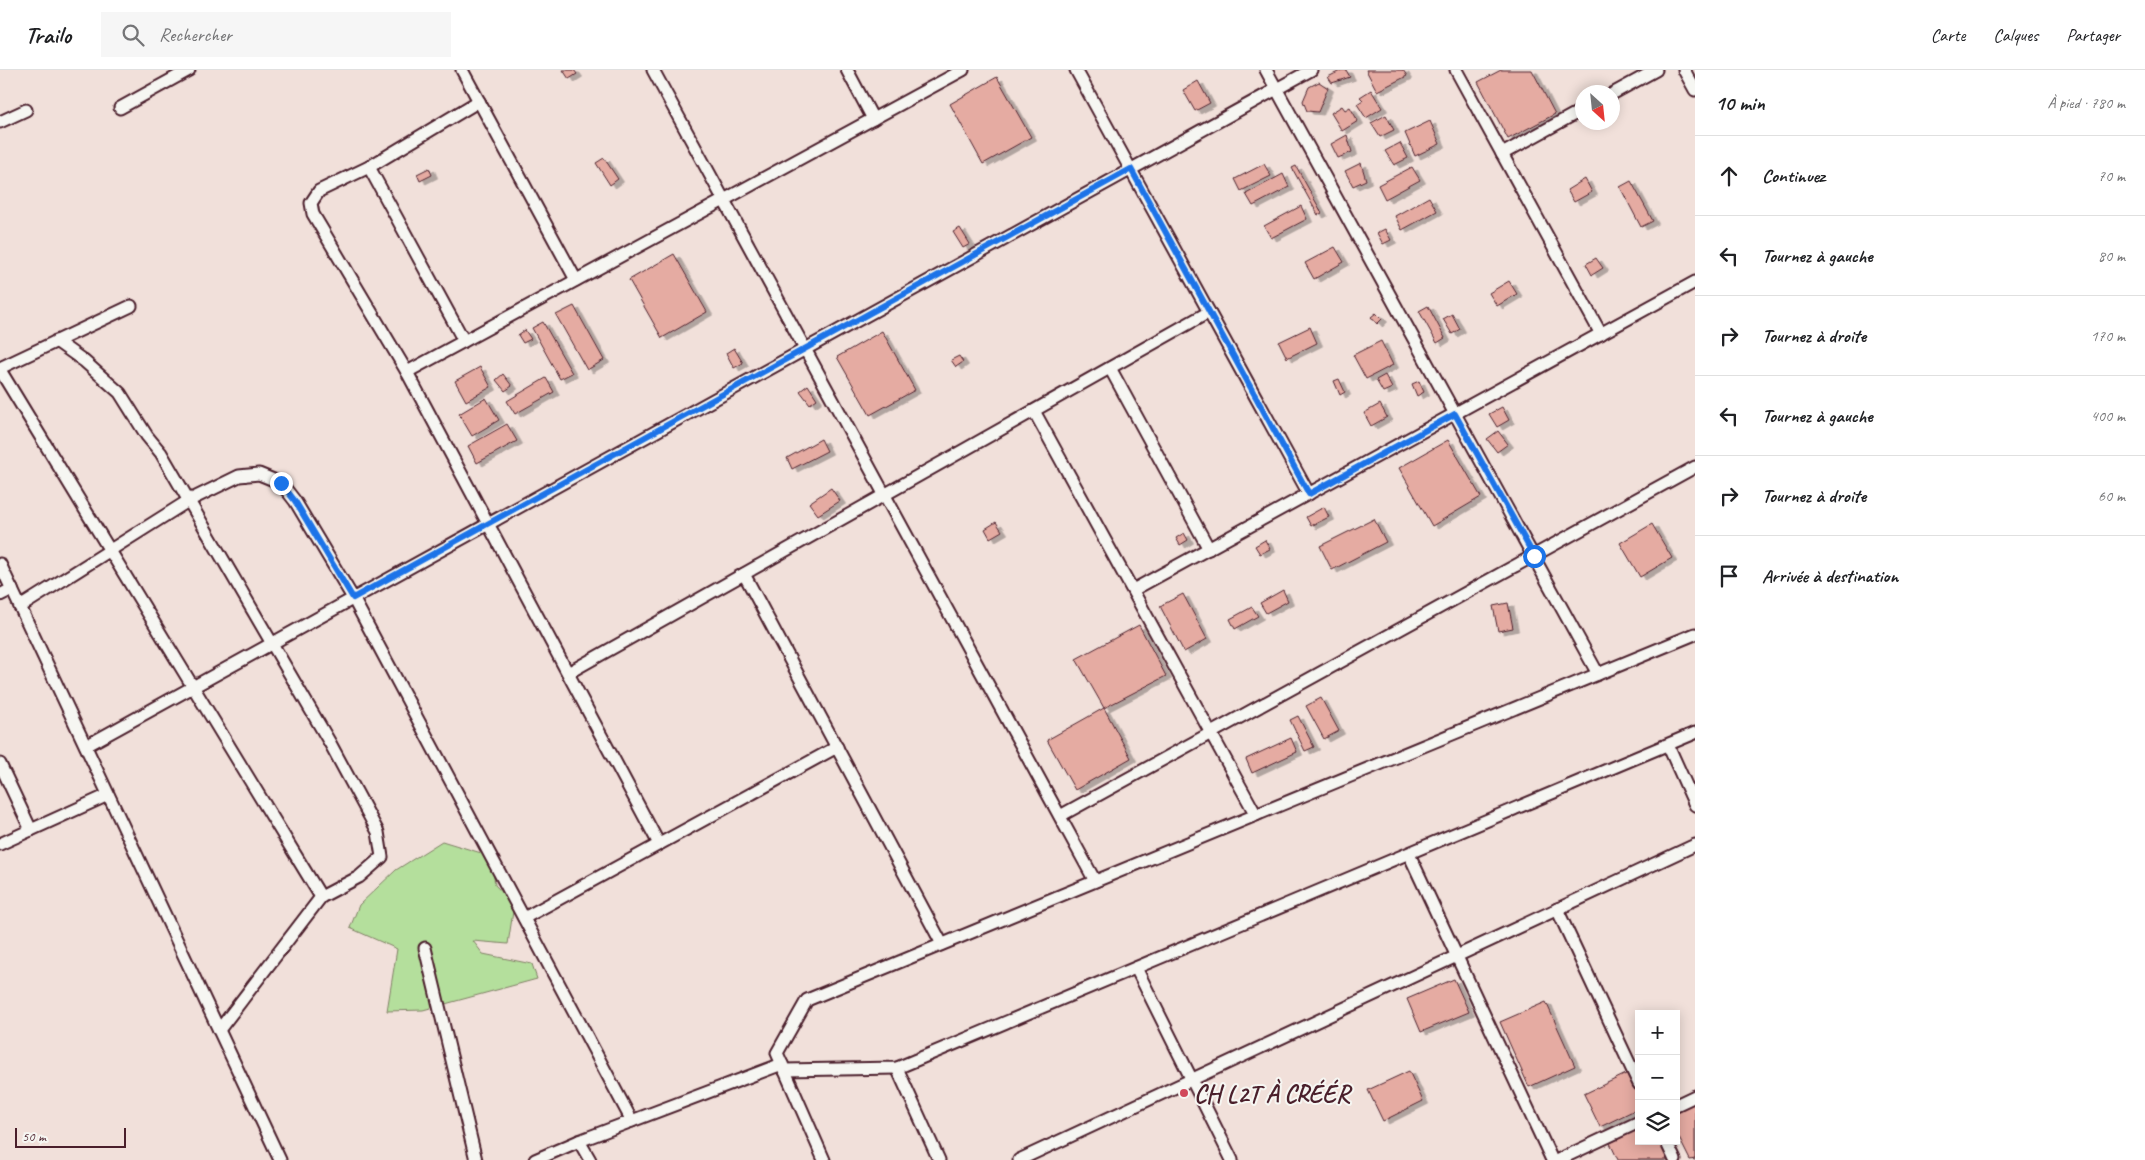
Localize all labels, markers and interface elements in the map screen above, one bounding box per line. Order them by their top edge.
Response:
search box [101,12,451,57]
text: Trailo [25,20,71,50]
icon: search [119,21,147,49]
text: Rechercher [159,23,232,47]
text: Carte [1931,24,1965,46]
text: Calques [1993,24,2038,46]
text: Partager [2066,24,2120,46]
north arrow [1575,85,1620,130]
text: 10 min [1715,90,1765,116]
text: À pied · 780 m [2047,93,2125,113]
icon: ahead [1715,162,1743,190]
text: Continuez [1762,164,1825,188]
text: 70 m [2098,166,2125,186]
icon: left [1715,242,1743,270]
text: Tournez à gauche [1762,244,1873,268]
text: 80 m [2098,246,2125,266]
icon: right [1715,322,1743,350]
text: Tournez à droite [1762,324,1866,348]
text: 170 m [2091,326,2125,346]
icon: left [1715,402,1743,430]
text: Tournez à gauche [1762,404,1873,428]
text: 400 m [2091,406,2125,426]
route end [270,472,293,495]
icon: right [1715,482,1743,510]
text: Tournez à droite [1762,484,1866,508]
text: 60 m [2098,486,2125,506]
route start [1523,545,1546,568]
icon: arrive [1715,562,1743,590]
text: Arrivée à destination [1762,564,1898,588]
map controls [1635,1010,1680,1145]
button: + [1635,1010,1680,1055]
button: − [1635,1055,1680,1100]
place label: CH L2T À CRÉÉR [1194,1078,1353,1110]
marker: CH L2T À CRÉÉR [1178,1087,1190,1099]
button: layers [1635,1100,1680,1145]
scale bar [15,1125,126,1148]
text: 50 m [22,1128,46,1145]

